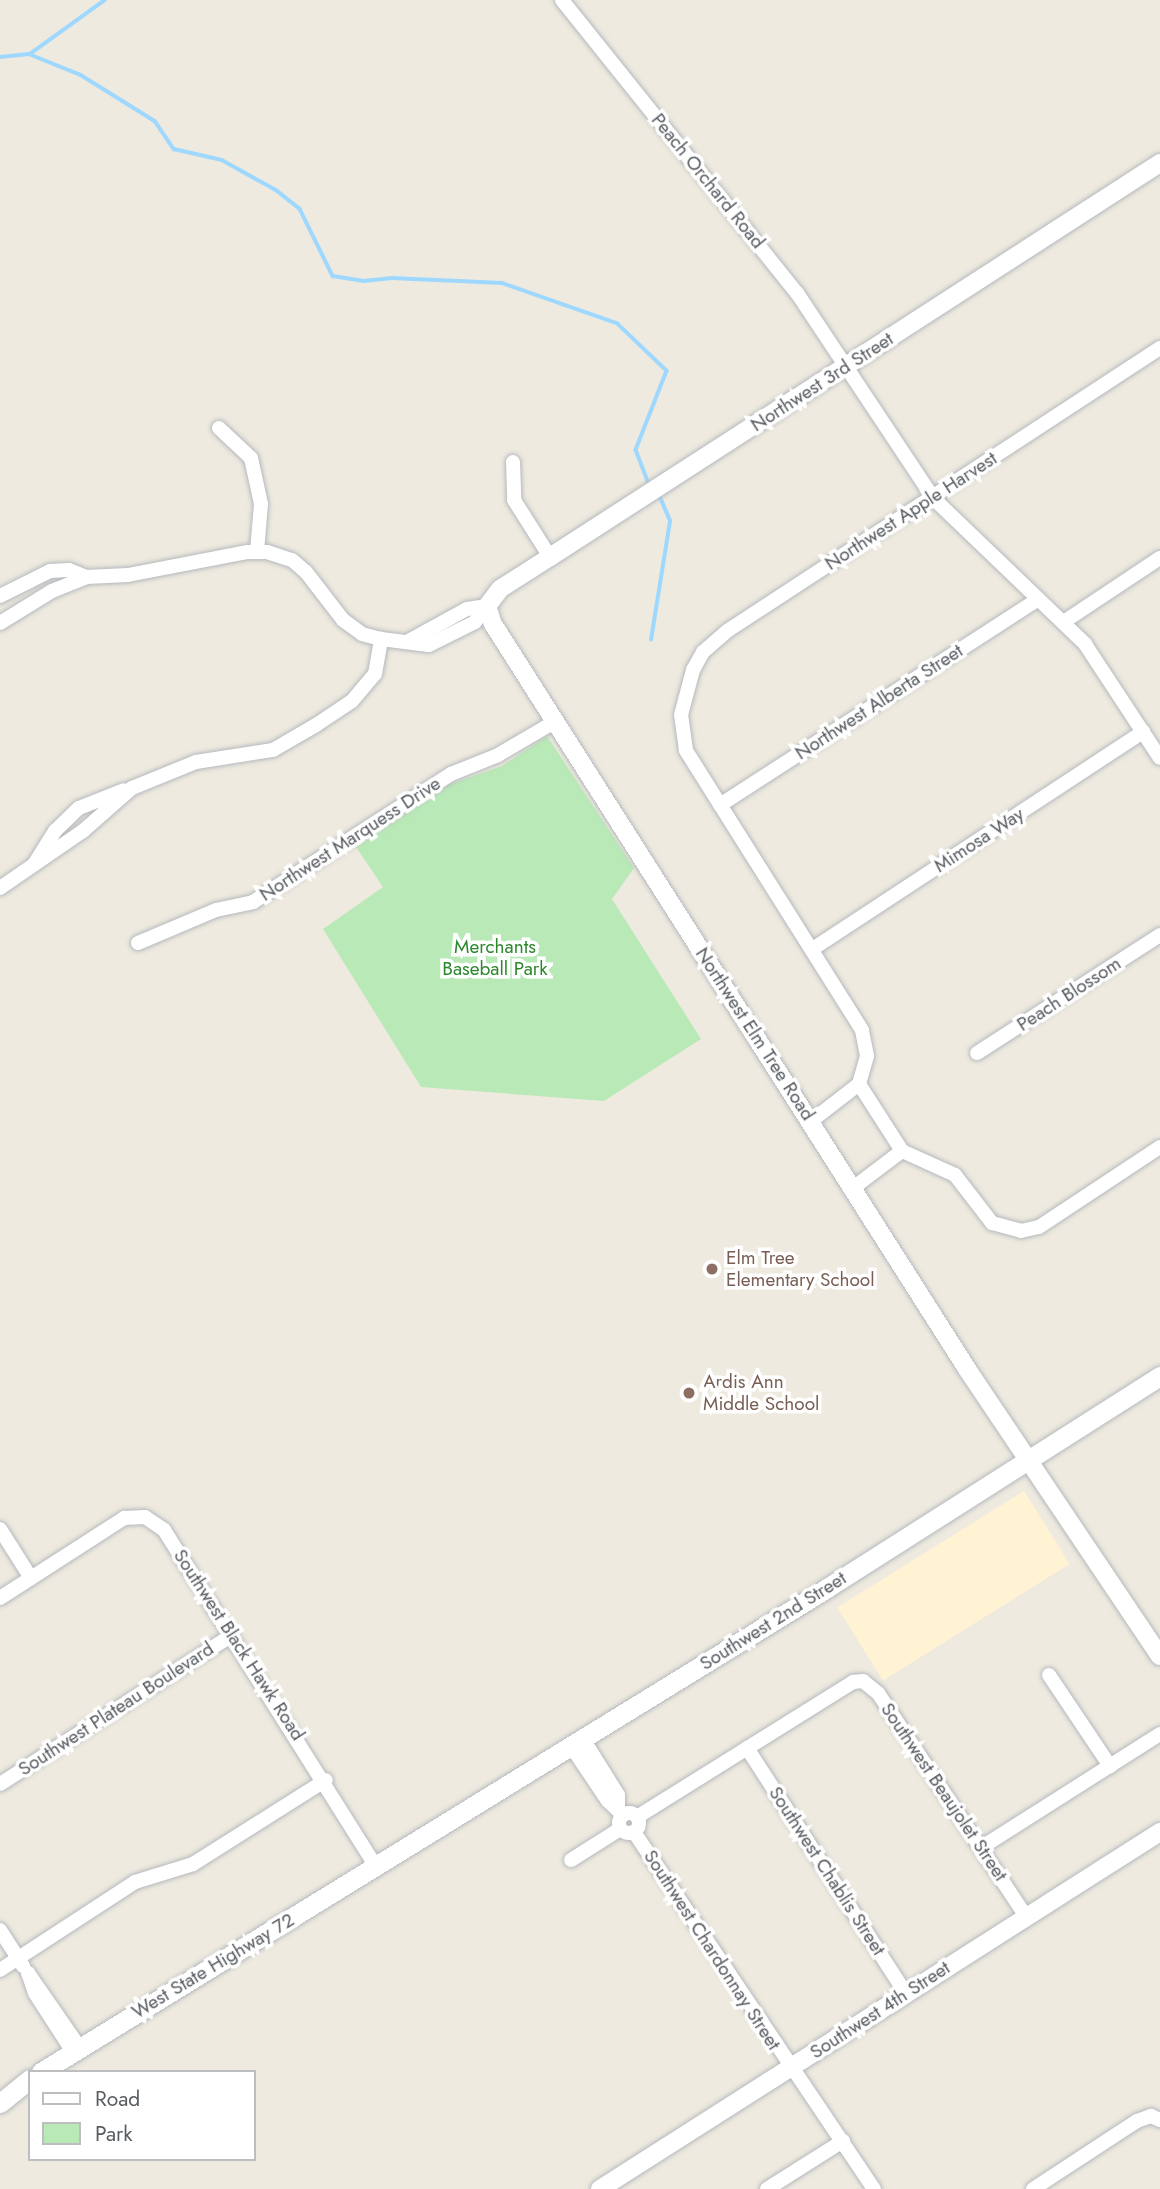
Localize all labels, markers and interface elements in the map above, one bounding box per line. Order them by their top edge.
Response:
street label: Peach Orchard Road [647,109,769,253]
street label: Northwest 3rd Street [747,327,897,437]
street label: Northwest Apple Harvest [821,447,1001,575]
street label: Northwest Alberta Street [791,639,967,765]
street label: Northwest Marquess Drive [255,772,445,906]
street label: Mimosa Way [930,803,1028,877]
park label: Merchants Baseball Park [442,936,548,980]
street label: Northwest Elm Tree Road [691,943,819,1125]
street label: Peach Blossom [1013,952,1125,1036]
place label: Elm Tree Elementary School [726,1247,875,1291]
marker: Elm Tree Elementary School [704,1261,720,1277]
place label: Ardis Ann Middle School [703,1371,819,1415]
marker: Ardis Ann Middle School [681,1385,697,1401]
street label: Southwest Black Hawk Road [169,1545,309,1745]
street label: Southwest 2nd Street [696,1567,850,1675]
street label: Southwest Plateau Boulevard [14,1637,218,1781]
street label: Southwest Beaujolet Street [876,1699,1012,1885]
street label: Southwest Chablis Street [764,1782,890,1960]
street label: Southwest Chardonnay Street [639,1846,785,2054]
street label: West State Highway 72 [128,1909,298,2023]
street label: Southwest 4th Street [806,1956,954,2064]
legend [28,2070,256,2161]
text: Road [95,2084,140,2114]
text: Park [95,2119,132,2149]

